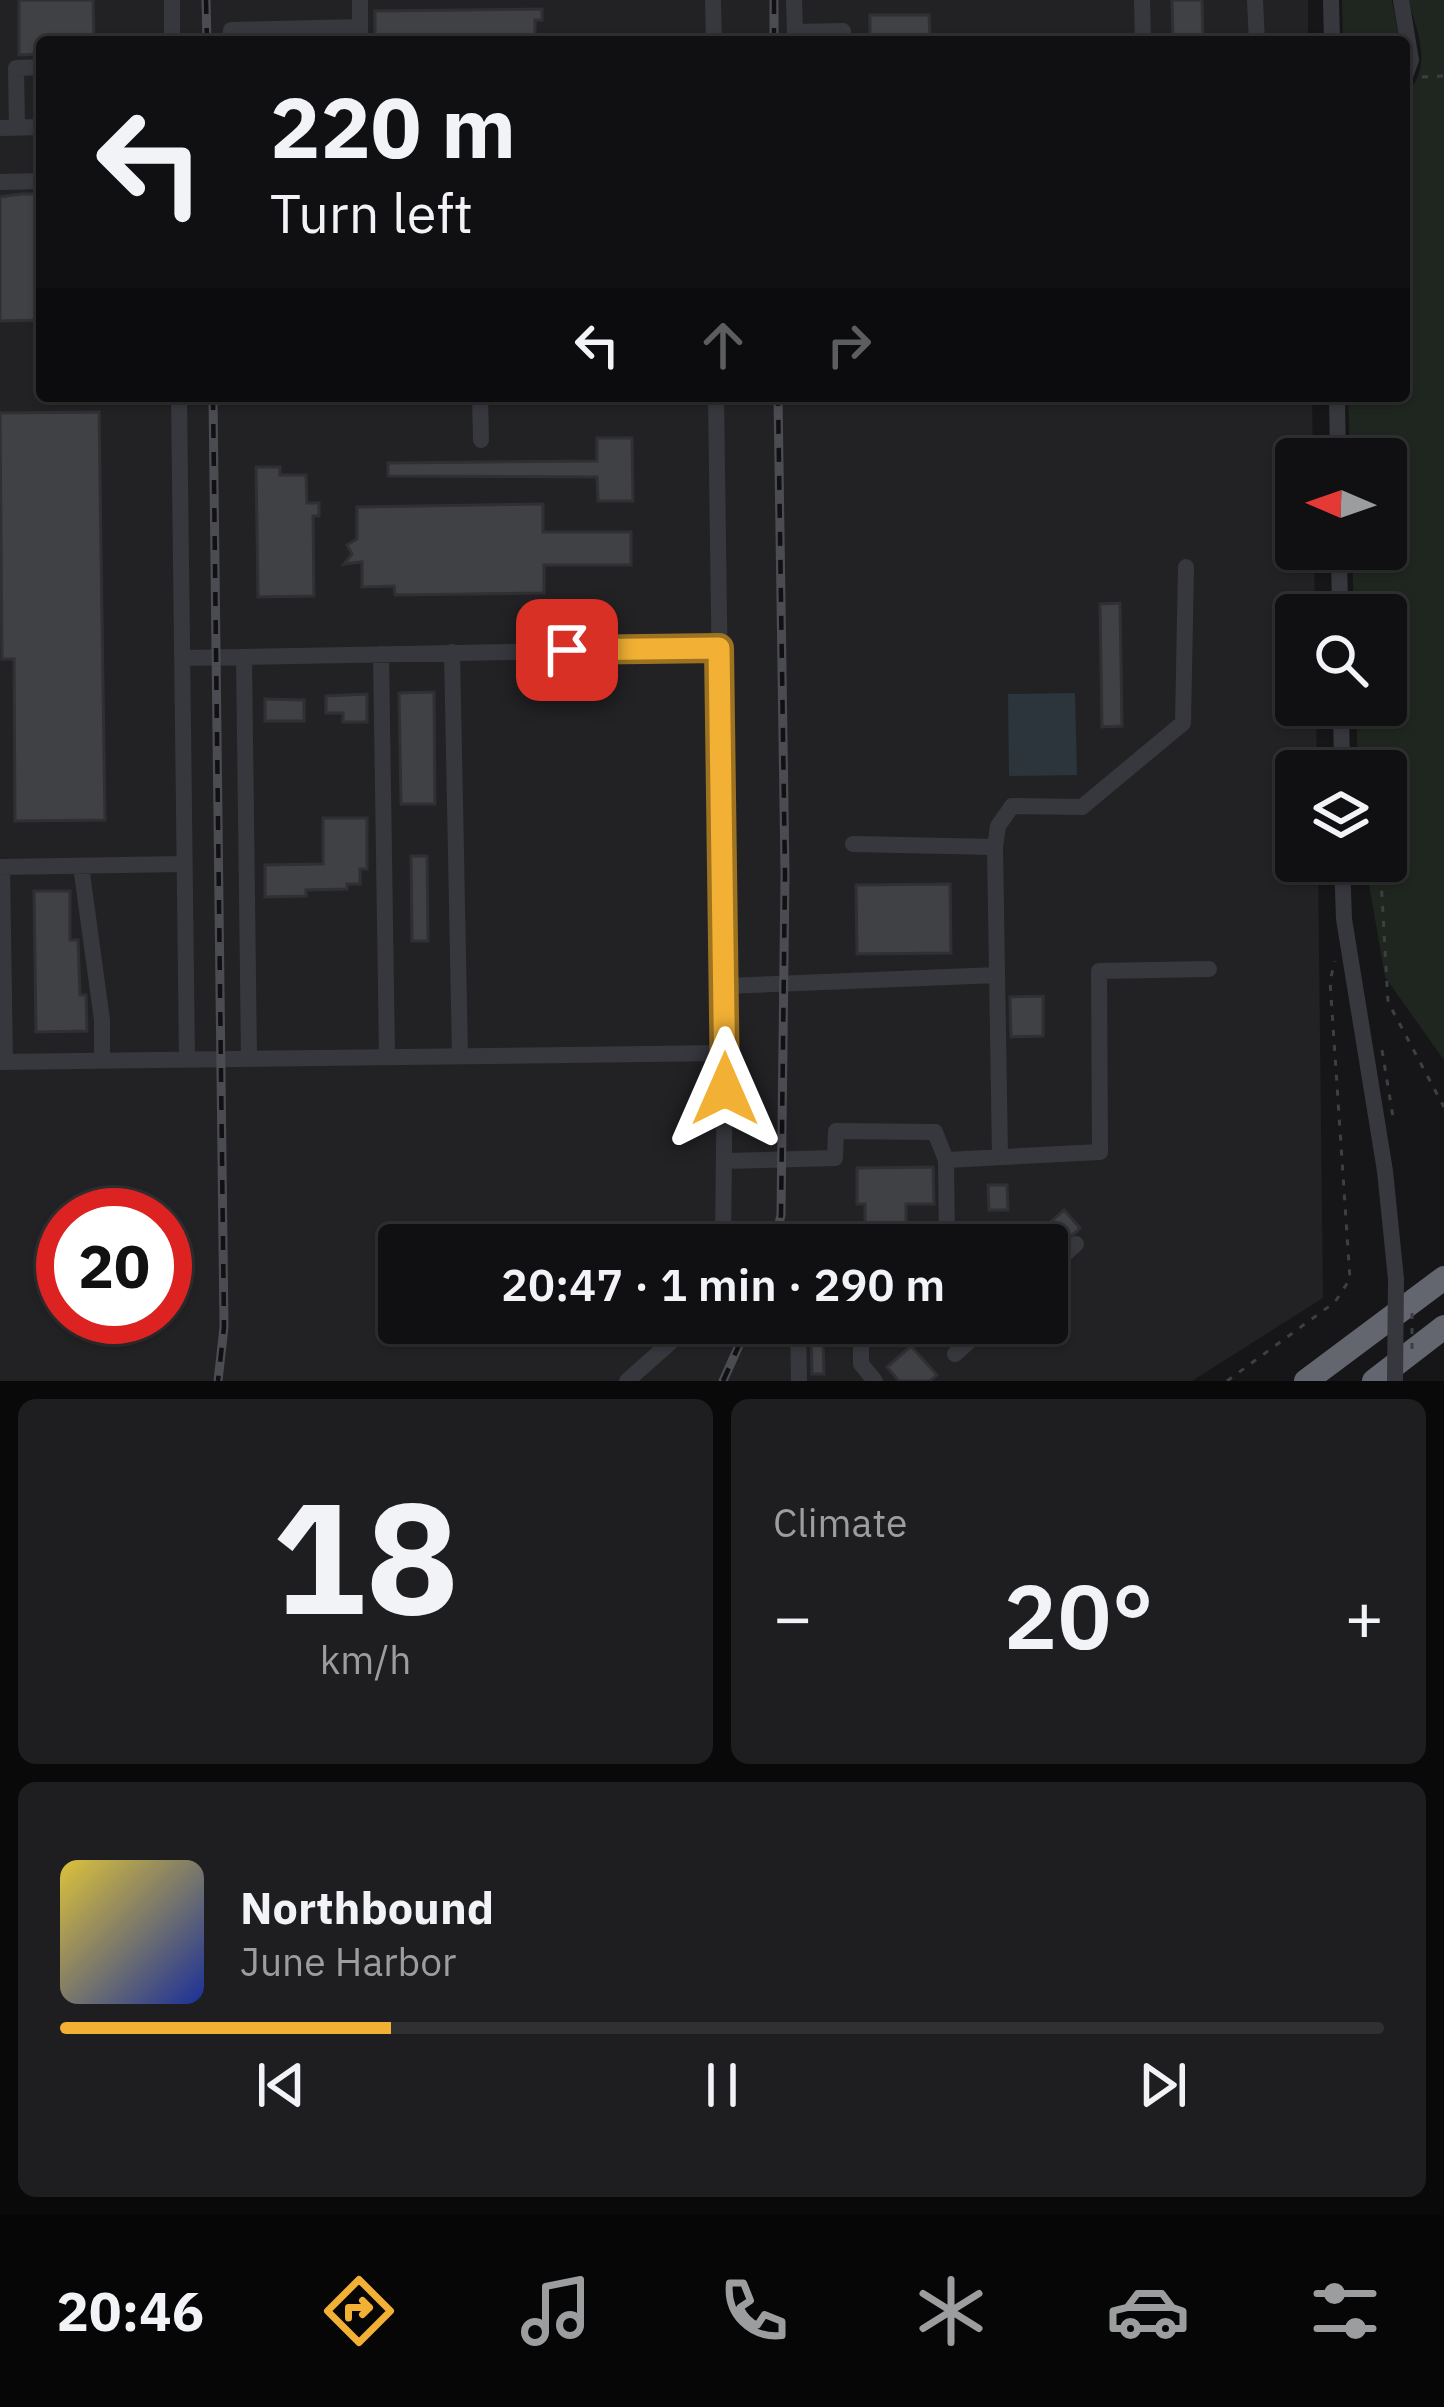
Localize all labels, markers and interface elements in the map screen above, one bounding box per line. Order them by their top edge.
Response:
text: 220 m [270,72,516,181]
icon: left [72,84,228,240]
text: Turn left [270,178,473,248]
icon: left [564,312,630,378]
icon: ahead [690,312,756,378]
icon: right [816,312,882,378]
north arrow [1275,438,1407,570]
map controls [1275,438,1407,882]
button: search [1275,594,1407,726]
pin [516,599,618,701]
icon: arrive [534,617,600,683]
button: layers [1275,750,1407,882]
position arrow [662,1026,788,1152]
speed limit sign: 20 [36,1188,192,1344]
text: 20:47 · 1 min · 290 m [501,1255,945,1313]
text: 18 [272,1454,459,1657]
text: Climate [773,1497,907,1548]
text: 20° [1003,1557,1154,1674]
text: − [773,1573,813,1659]
text: + [1344,1573,1384,1659]
text: km/h [320,1634,411,1685]
text: Northbound [240,1878,494,1936]
text: June Harbor [240,1936,456,1987]
icon: previous [248,2052,314,2118]
icon: pause [689,2052,755,2118]
icon: next [1130,2052,1196,2118]
icon: directions [317,2269,401,2353]
icon: music [514,2269,598,2353]
icon: phone [712,2269,796,2353]
icon: climate [909,2269,993,2353]
icon: car [1106,2269,1190,2353]
icon: filters [1303,2269,1387,2353]
text: 20:46 [57,2276,204,2346]

